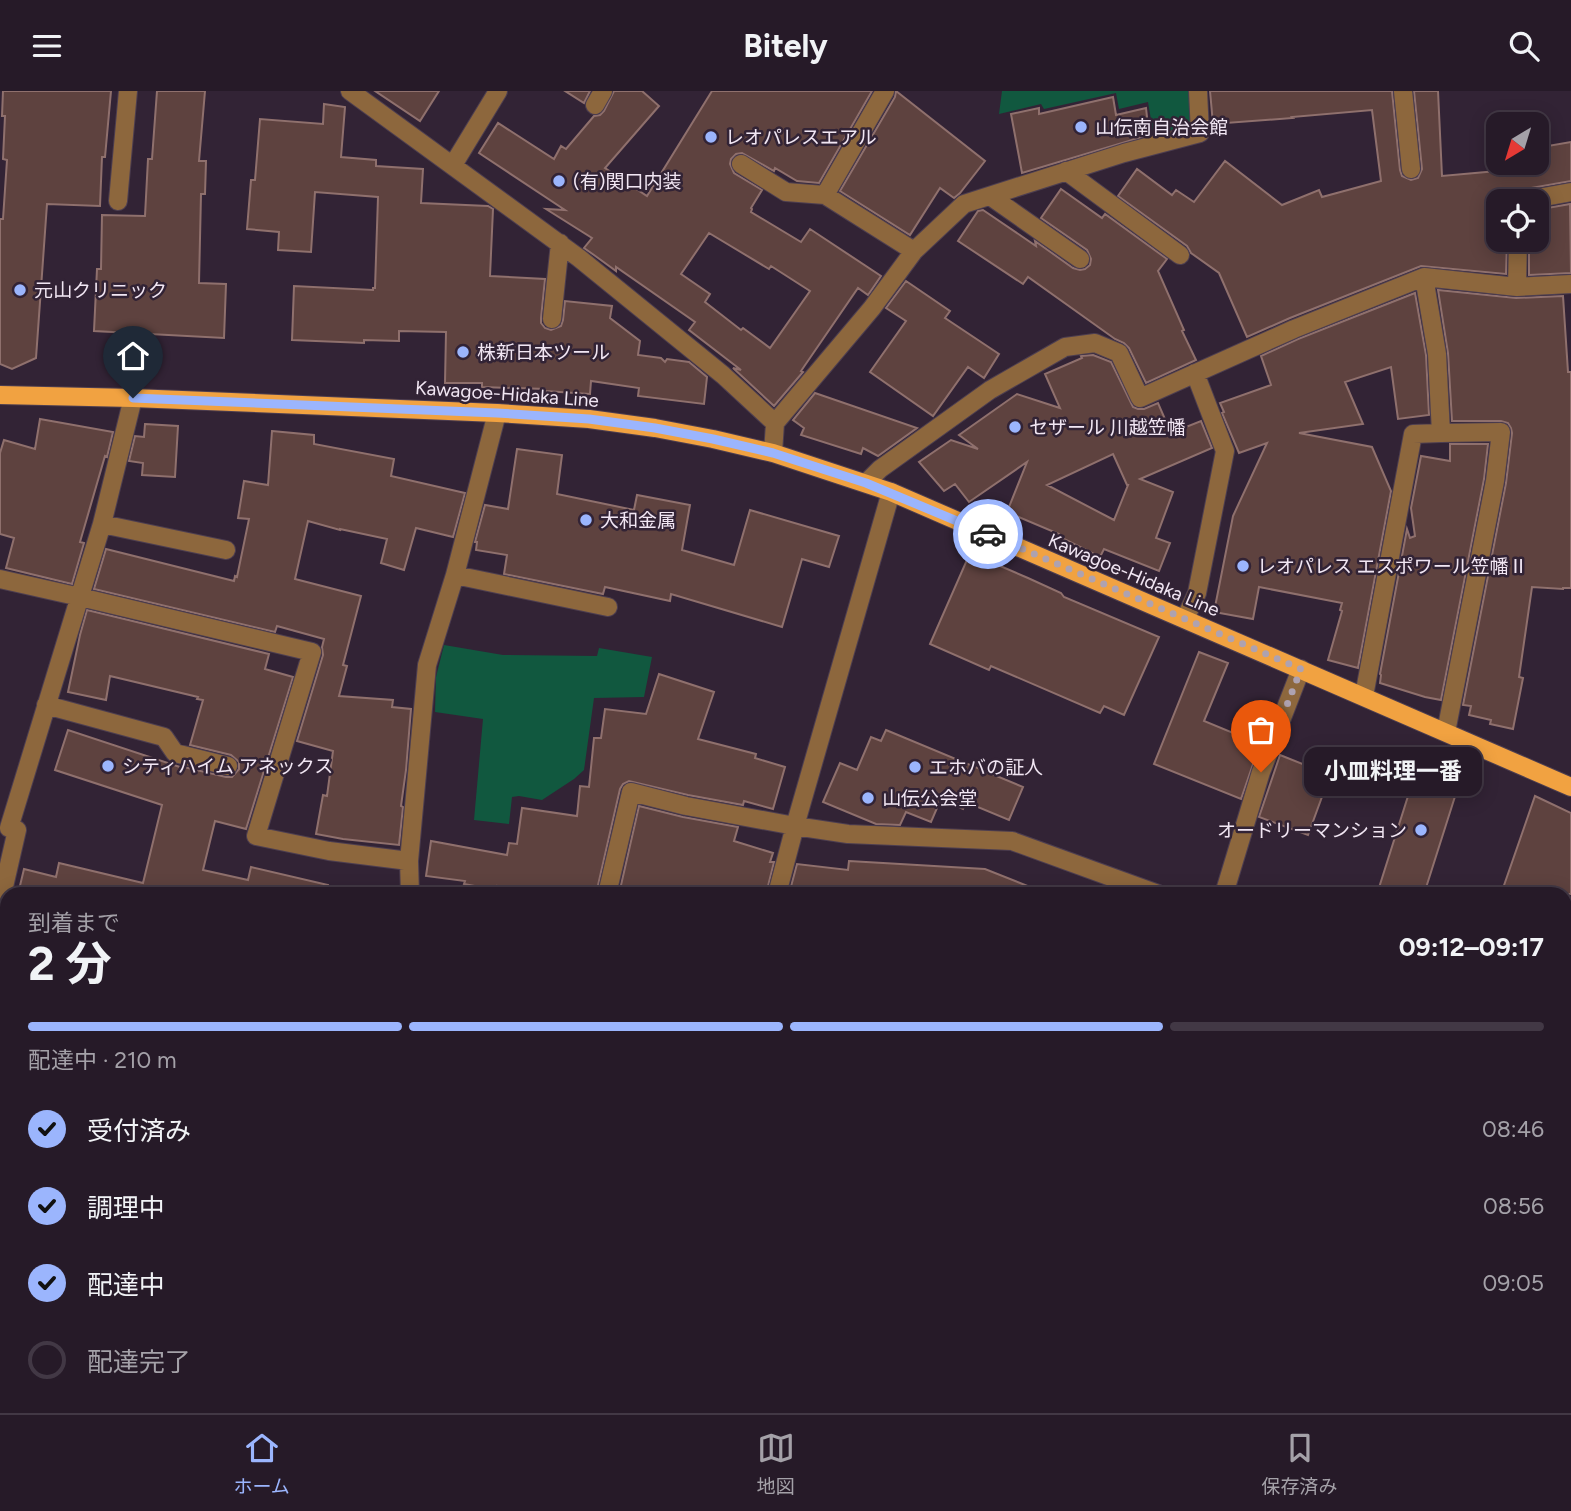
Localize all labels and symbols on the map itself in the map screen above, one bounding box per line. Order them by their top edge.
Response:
north arrow [1486,112,1549,175]
place label: 山伝南自治会館 [1095,116,1228,139]
marker: 山伝南自治会館 [1073,119,1089,135]
place label: レオパレスエアル [725,126,877,149]
marker: レオパレスエアル [703,129,719,145]
place label: (有)関口内装 [573,170,681,193]
marker: (有)関口内装 [551,173,567,189]
place label: 元山クリニック [34,279,167,302]
marker: 元山クリニック [12,282,28,298]
pin [103,326,163,398]
place label: 株新日本ツール [477,341,610,364]
marker: 株新日本ツール [455,344,471,360]
street label: Kawagoe-Hidaka Line [414,376,600,412]
place label: セザール 川越笠幡 [1029,416,1186,439]
marker: セザール 川越笠幡 [1007,419,1023,435]
courier [953,499,1023,569]
place label: 大和金属 [600,509,676,532]
marker: 大和金属 [578,512,594,528]
street label: Kawagoe-Hidaka Line [1045,528,1223,622]
place label: レオパレス エスポワール笠幡Ⅱ [1257,555,1528,578]
marker: レオパレス エスポワール笠幡Ⅱ [1235,558,1251,574]
pin [1231,700,1291,772]
callout: 小皿料理一番 [1303,747,1482,797]
place label: シティハイム アネックス [122,755,333,778]
place label: エホバの証人 [929,756,1043,779]
marker: シティハイム アネックス [100,758,116,774]
marker: エホバの証人 [907,759,923,775]
place label: 山伝公会堂 [882,787,977,810]
marker: 山伝公会堂 [860,790,876,806]
place label: オードリーマンション [1217,819,1407,842]
marker: オードリーマンション [1413,822,1429,838]

